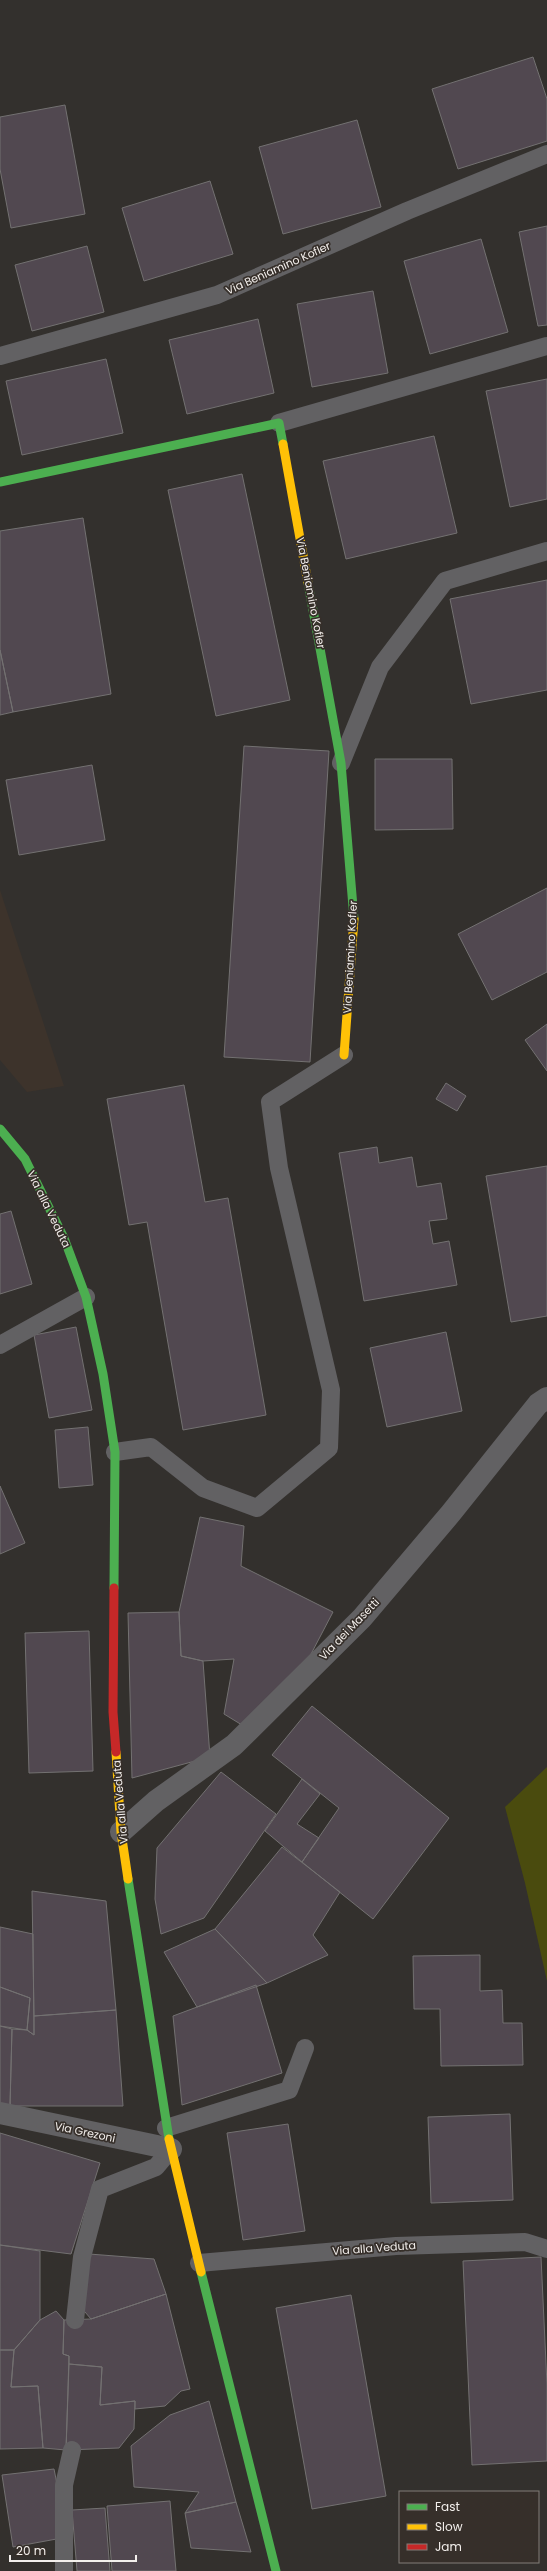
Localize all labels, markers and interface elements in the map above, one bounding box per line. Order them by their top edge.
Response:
street label: Via Beniamino Kofler [223,238,333,298]
street label: Via Beniamino Kofler [292,536,330,650]
street label: Via Beniamino Kofler [339,900,361,1014]
street label: Via alla Veduta [23,1168,75,1250]
street label: Via dei Masetti [315,1594,383,1664]
street label: Via alla Veduta [108,1760,132,1844]
street label: Via Grezoni [53,2118,117,2146]
street label: Via alla Veduta [332,2237,416,2259]
legend [399,2491,539,2563]
text: Fast [435,2498,460,2515]
text: Slow [435,2518,463,2535]
scale bar [10,2537,136,2563]
text: Jam [435,2538,462,2555]
text: 20 m [16,2542,46,2559]

